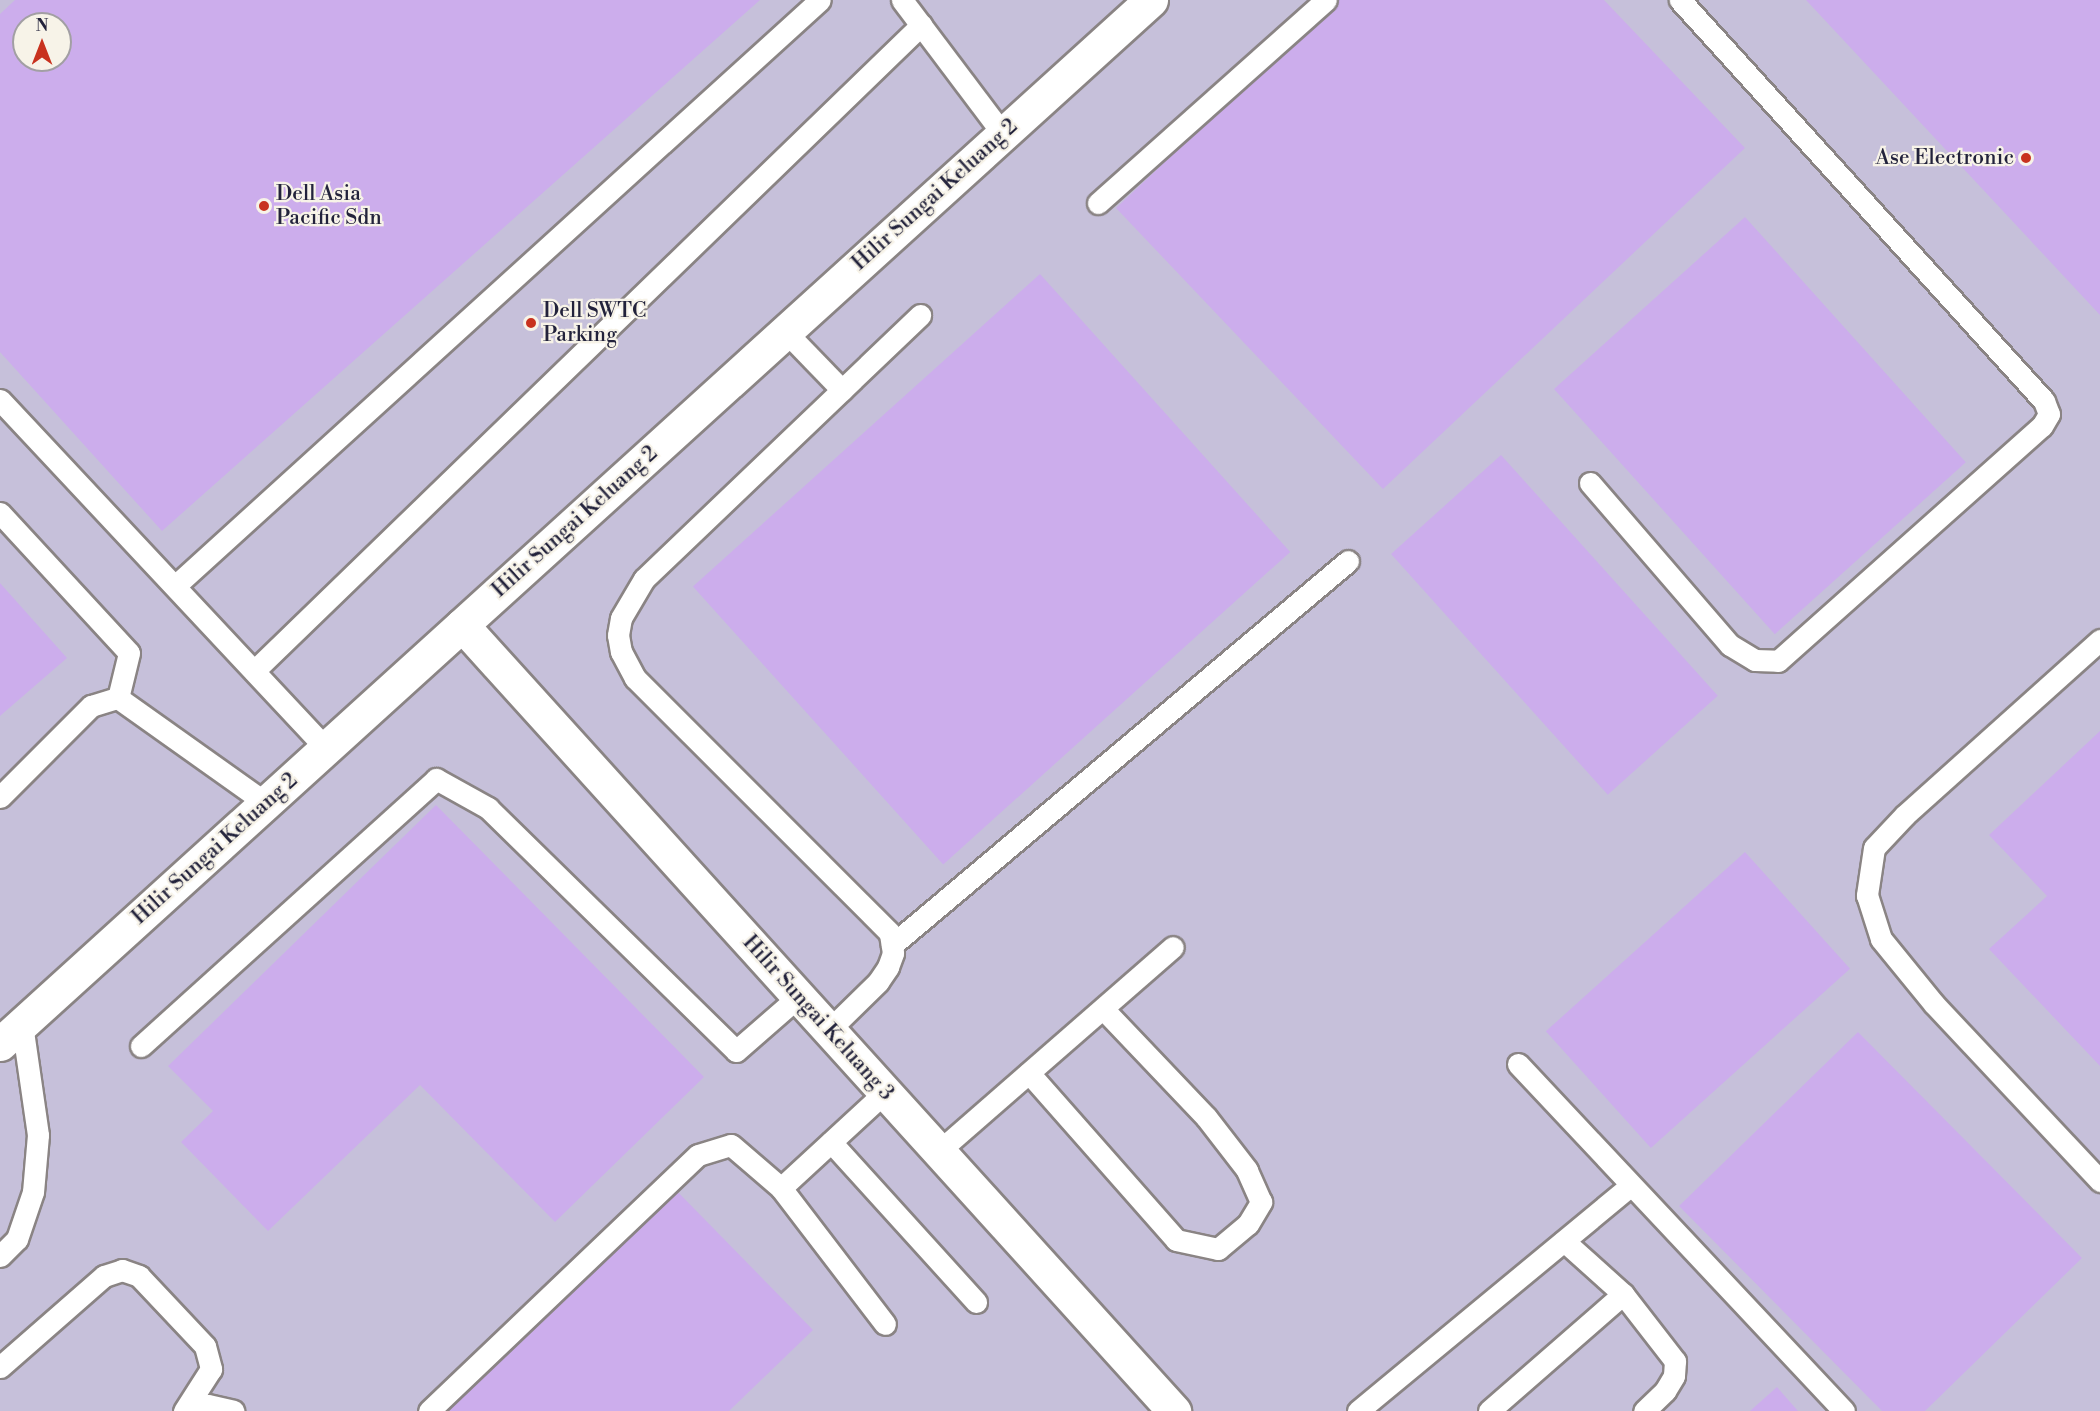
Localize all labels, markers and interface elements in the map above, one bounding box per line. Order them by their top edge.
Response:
north arrow [12,12,72,72]
text: N [36,16,48,36]
street label: Hilir Sungai Keluang 2 [847,114,1023,276]
place label: Ase Electronic [1875,145,2014,171]
marker: Ase Electronic [2019,151,2033,165]
place label: Dell Asia Pacific Sdn [276,181,382,231]
marker: Dell Asia Pacific Sdn [257,199,271,213]
place label: Dell SWTC Parking [543,298,646,348]
marker: Dell SWTC Parking [524,316,538,330]
street label: Hilir Sungai Keluang 2 [487,441,663,603]
street label: Hilir Sungai Keluang 2 [127,768,303,930]
street label: Hilir Sungai Keluang 3 [737,930,899,1106]

